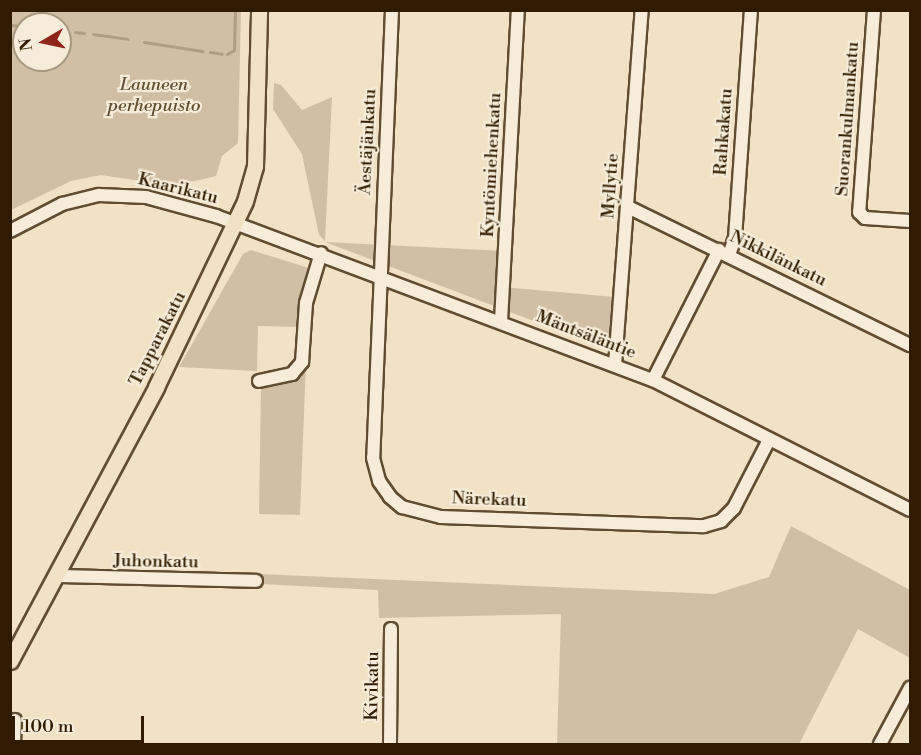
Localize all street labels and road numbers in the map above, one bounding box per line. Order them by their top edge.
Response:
street label: Suorankulmankatu [832,41,864,197]
street label: Äestäjänkatu [354,88,382,196]
street label: Rahkakatu [710,88,738,176]
street label: Kyntömiehenkatu [477,92,507,238]
street label: Myllytie [598,153,624,219]
street label: Kaarikatu [136,169,220,209]
street label: Nikkilänkatu [726,226,830,292]
street label: Tapparakatu [125,288,191,390]
street label: Mäntsäläntie [533,306,639,364]
street label: Närekatu [451,488,527,512]
street label: Juhonkatu [113,550,199,574]
street label: Kivikatu [362,651,384,721]

